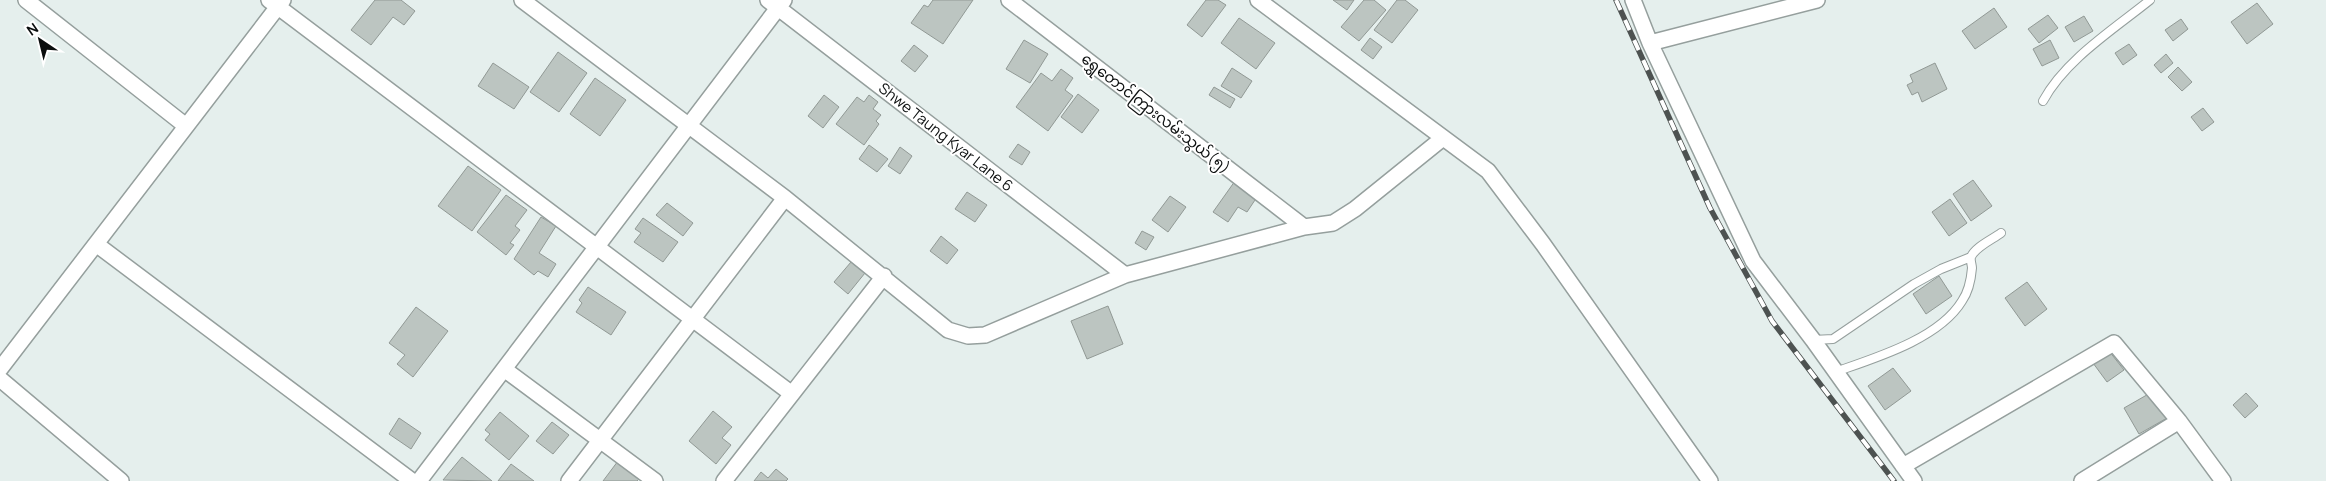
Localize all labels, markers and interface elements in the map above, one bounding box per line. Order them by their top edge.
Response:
north arrow [15,15,65,65]
text: N [23,18,42,40]
street label: ရွှေတောင်ကြားလမ်းသွယ်(၅) [1076,48,1235,179]
street label: Shwe Taung Kyar Lane 6 [874,78,1018,196]

